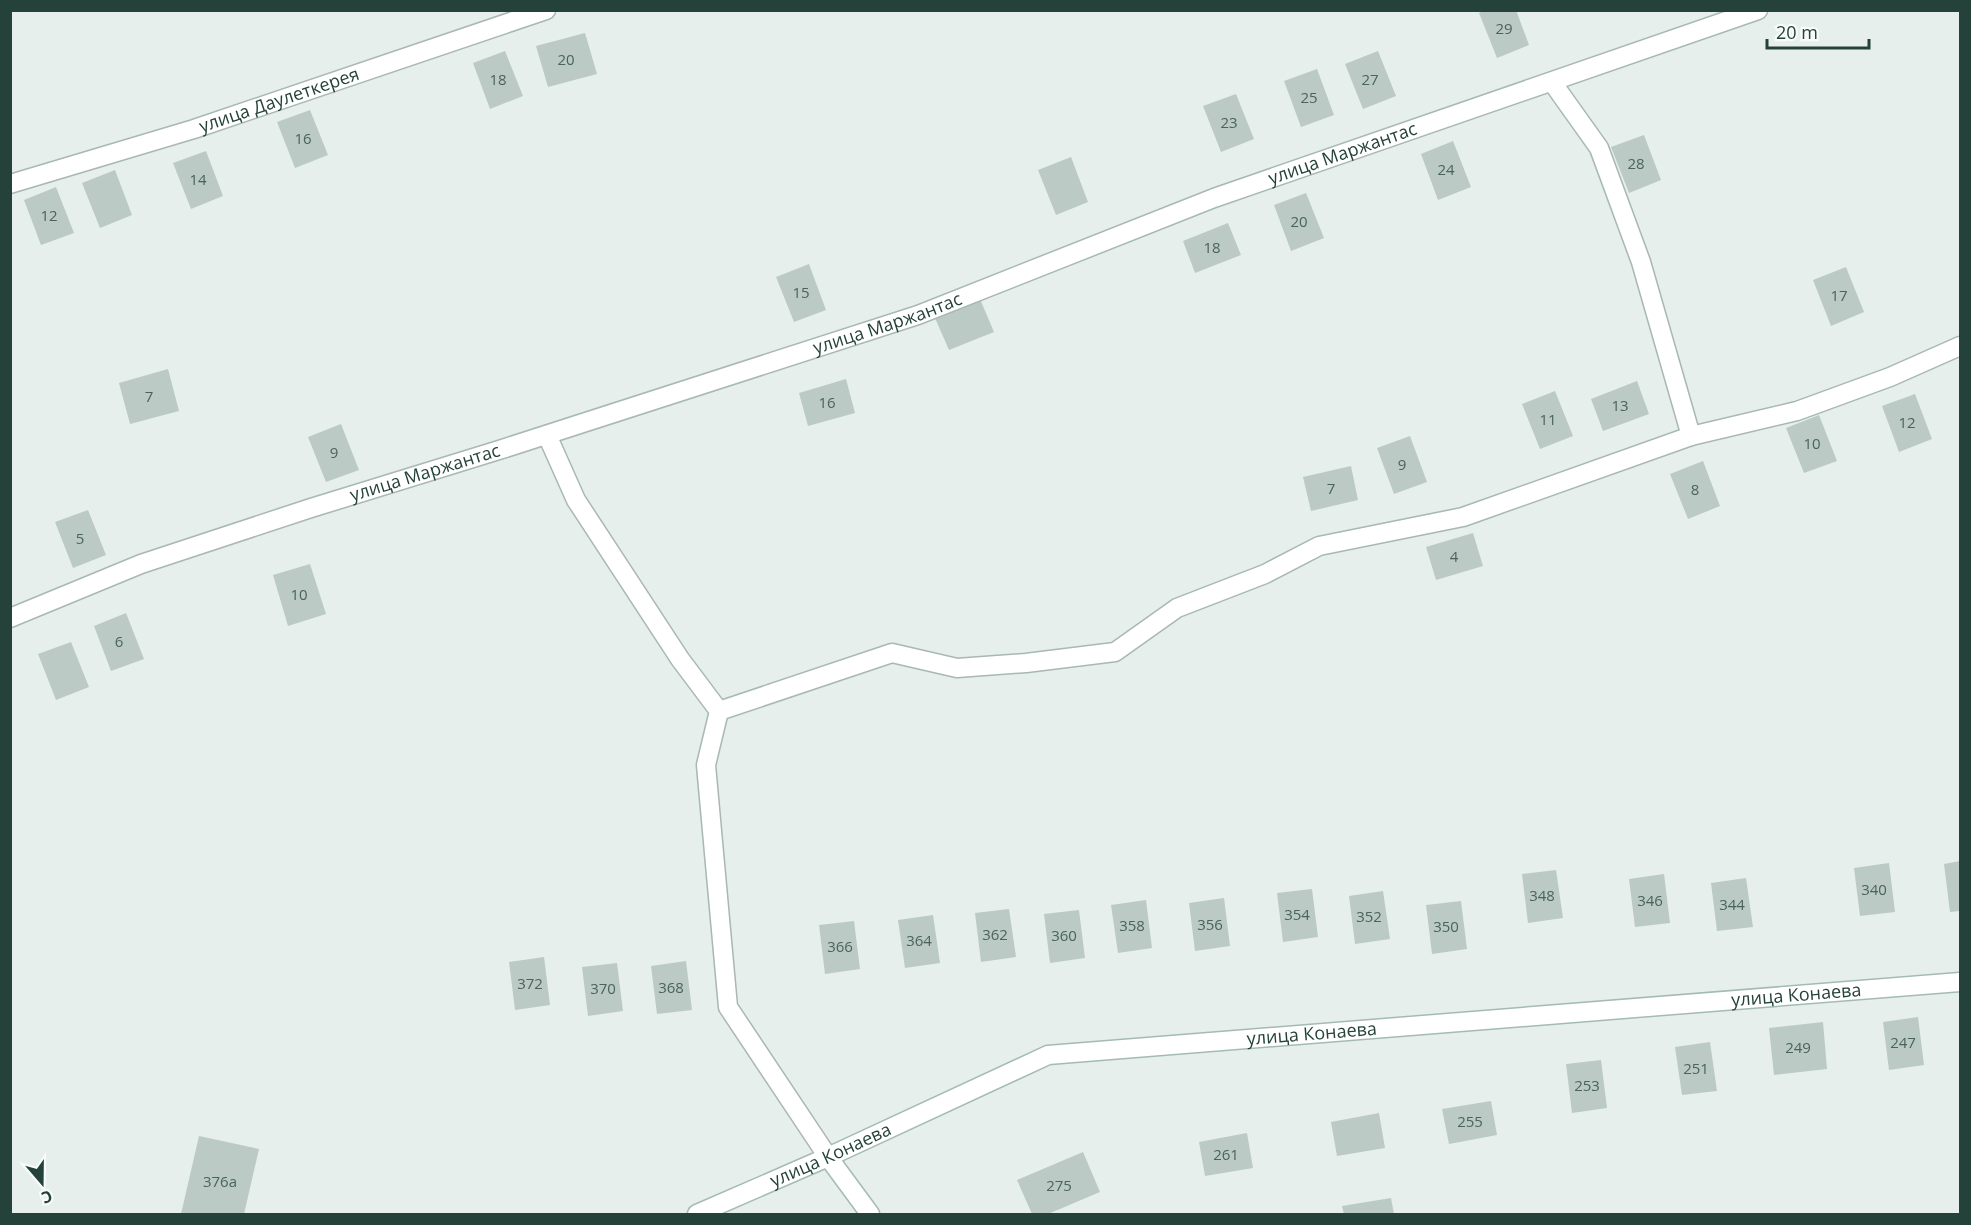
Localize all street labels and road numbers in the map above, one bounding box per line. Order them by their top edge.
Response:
street label: улица Даулеткерея [196,61,362,137]
street label: улица Маржантас [1265,116,1420,189]
street label: улица Маржантас [810,286,965,359]
street label: улица Маржантас [347,437,503,506]
street label: улица Конаева [1730,977,1862,1011]
street label: улица Конаева [1246,1016,1378,1050]
street label: улица Конаева [766,1116,895,1192]

